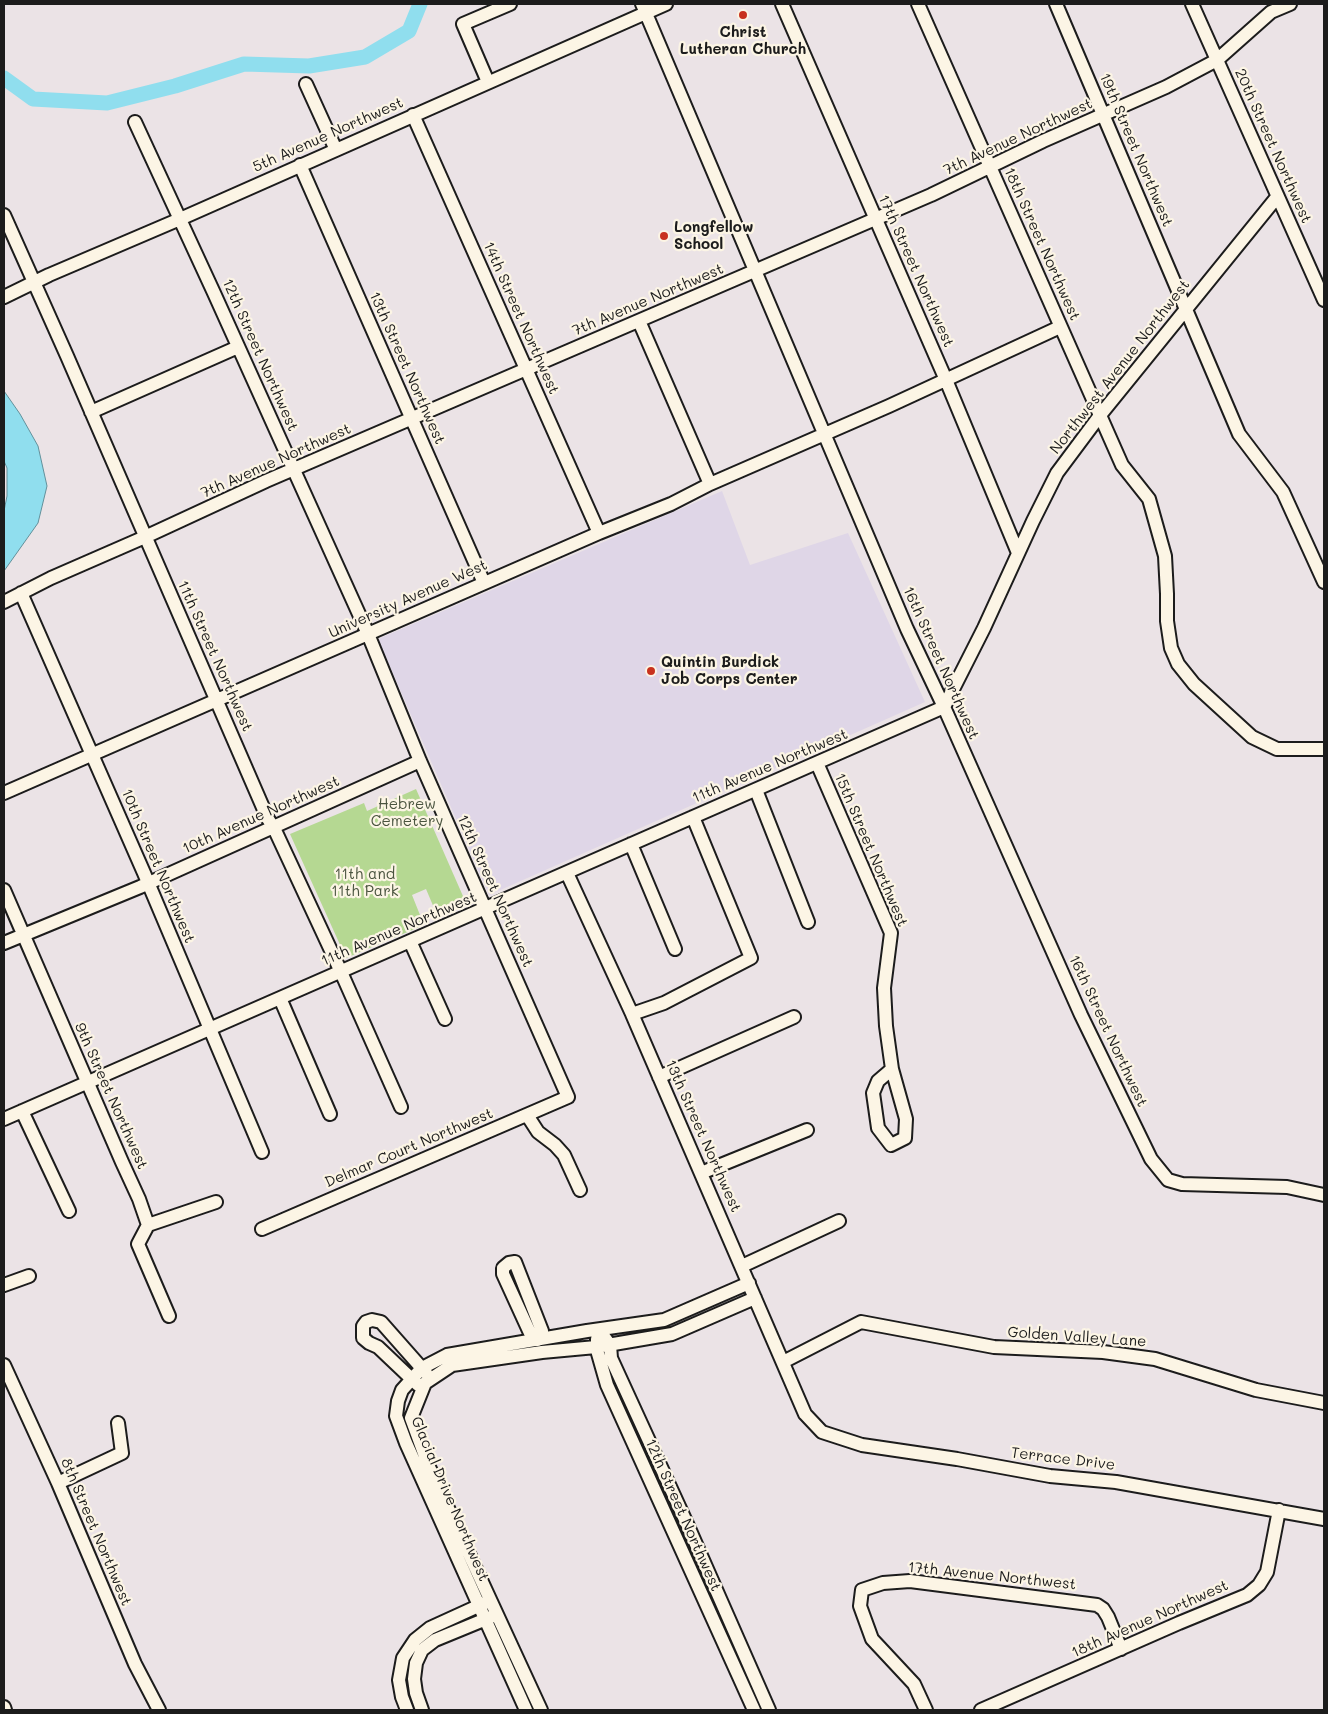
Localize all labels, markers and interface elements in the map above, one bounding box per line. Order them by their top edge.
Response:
marker: Christ Lutheran Church [737,9,749,21]
place label: Christ Lutheran Church [680,23,806,58]
street label: 20th Street Northwest [1231,66,1315,226]
street label: 19th Street Northwest [1095,70,1177,230]
street label: 5th Avenue Northwest [250,94,406,176]
street label: 7th Avenue Northwest [941,95,1095,179]
street label: 18th Street Northwest [1000,165,1084,323]
street label: 17th Street Northwest [874,192,958,350]
place label: Longfellow School [674,218,753,253]
marker: Longfellow School [658,230,670,242]
street label: 14th Street Northwest [479,239,563,397]
street label: 7th Avenue Northwest [570,260,726,340]
street label: 12th Street Northwest [218,276,302,434]
street label: Northwest Avenue Northwest [1046,276,1194,458]
street label: 13th Street Northwest [365,289,449,447]
street label: 7th Avenue Northwest [198,420,354,502]
street label: University Avenue West [326,556,490,642]
street label: 11th Street Northwest [174,578,256,734]
street label: 16th Street Northwest [899,584,983,742]
place label: Quintin Burdick Job Corps Center [661,653,797,688]
marker: Quintin Burdick Job Corps Center [645,665,657,677]
street label: 11th Avenue Northwest [689,725,851,807]
street label: 15th Street Northwest [830,770,912,930]
street label: 10th Avenue Northwest [180,772,342,858]
street label: 10th Street Northwest [117,786,199,946]
park label: Hebrew Cemetery [371,795,443,830]
street label: 12th Street Northwest [453,812,537,970]
park label: 11th and 11th Park [331,865,399,900]
street label: 11th Avenue Northwest [318,888,480,970]
street label: 16th Street Northwest [1065,952,1151,1110]
street label: 9th Street Northwest [71,1020,151,1172]
street label: 13th Street Northwest [661,1057,745,1215]
street label: Delmar Court Northwest [322,1104,496,1192]
street label: Golden Valley Lane [1007,1323,1147,1351]
street label: Glacial Drive Northwest [407,1414,493,1584]
street label: 12th Street Northwest [641,1436,725,1594]
street label: Terrace Drive [1010,1444,1116,1474]
street label: 8th Street Northwest [57,1455,135,1609]
street label: 17th Avenue Northwest [907,1558,1077,1594]
street label: 18th Avenue Northwest [1069,1576,1231,1662]

